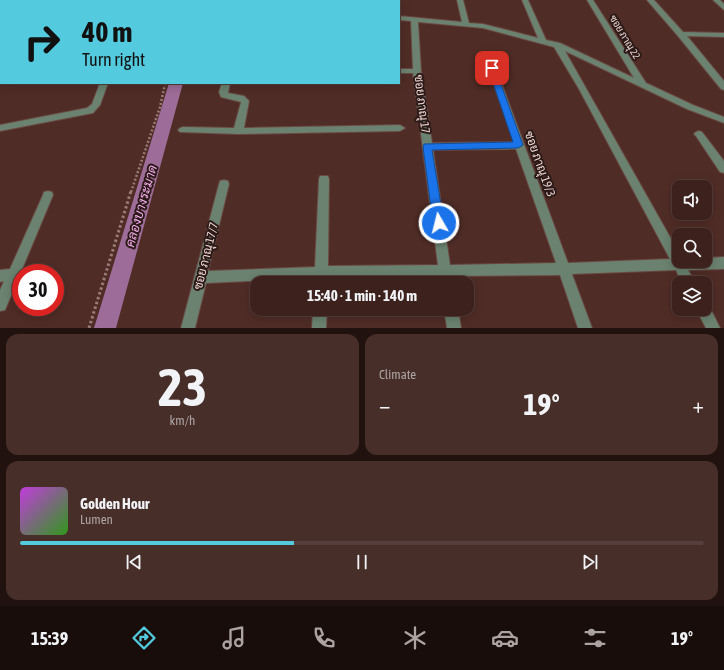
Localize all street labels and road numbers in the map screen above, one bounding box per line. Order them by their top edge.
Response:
street label: ซอย ภาณุ 22 [606,13,643,62]
street label: ซอย ภาณุ 17 [409,74,433,135]
street label: ซอย ภาณุ 19/3 [520,129,558,199]
street label: ซอย ภาณุ 17/7 [191,221,223,292]

